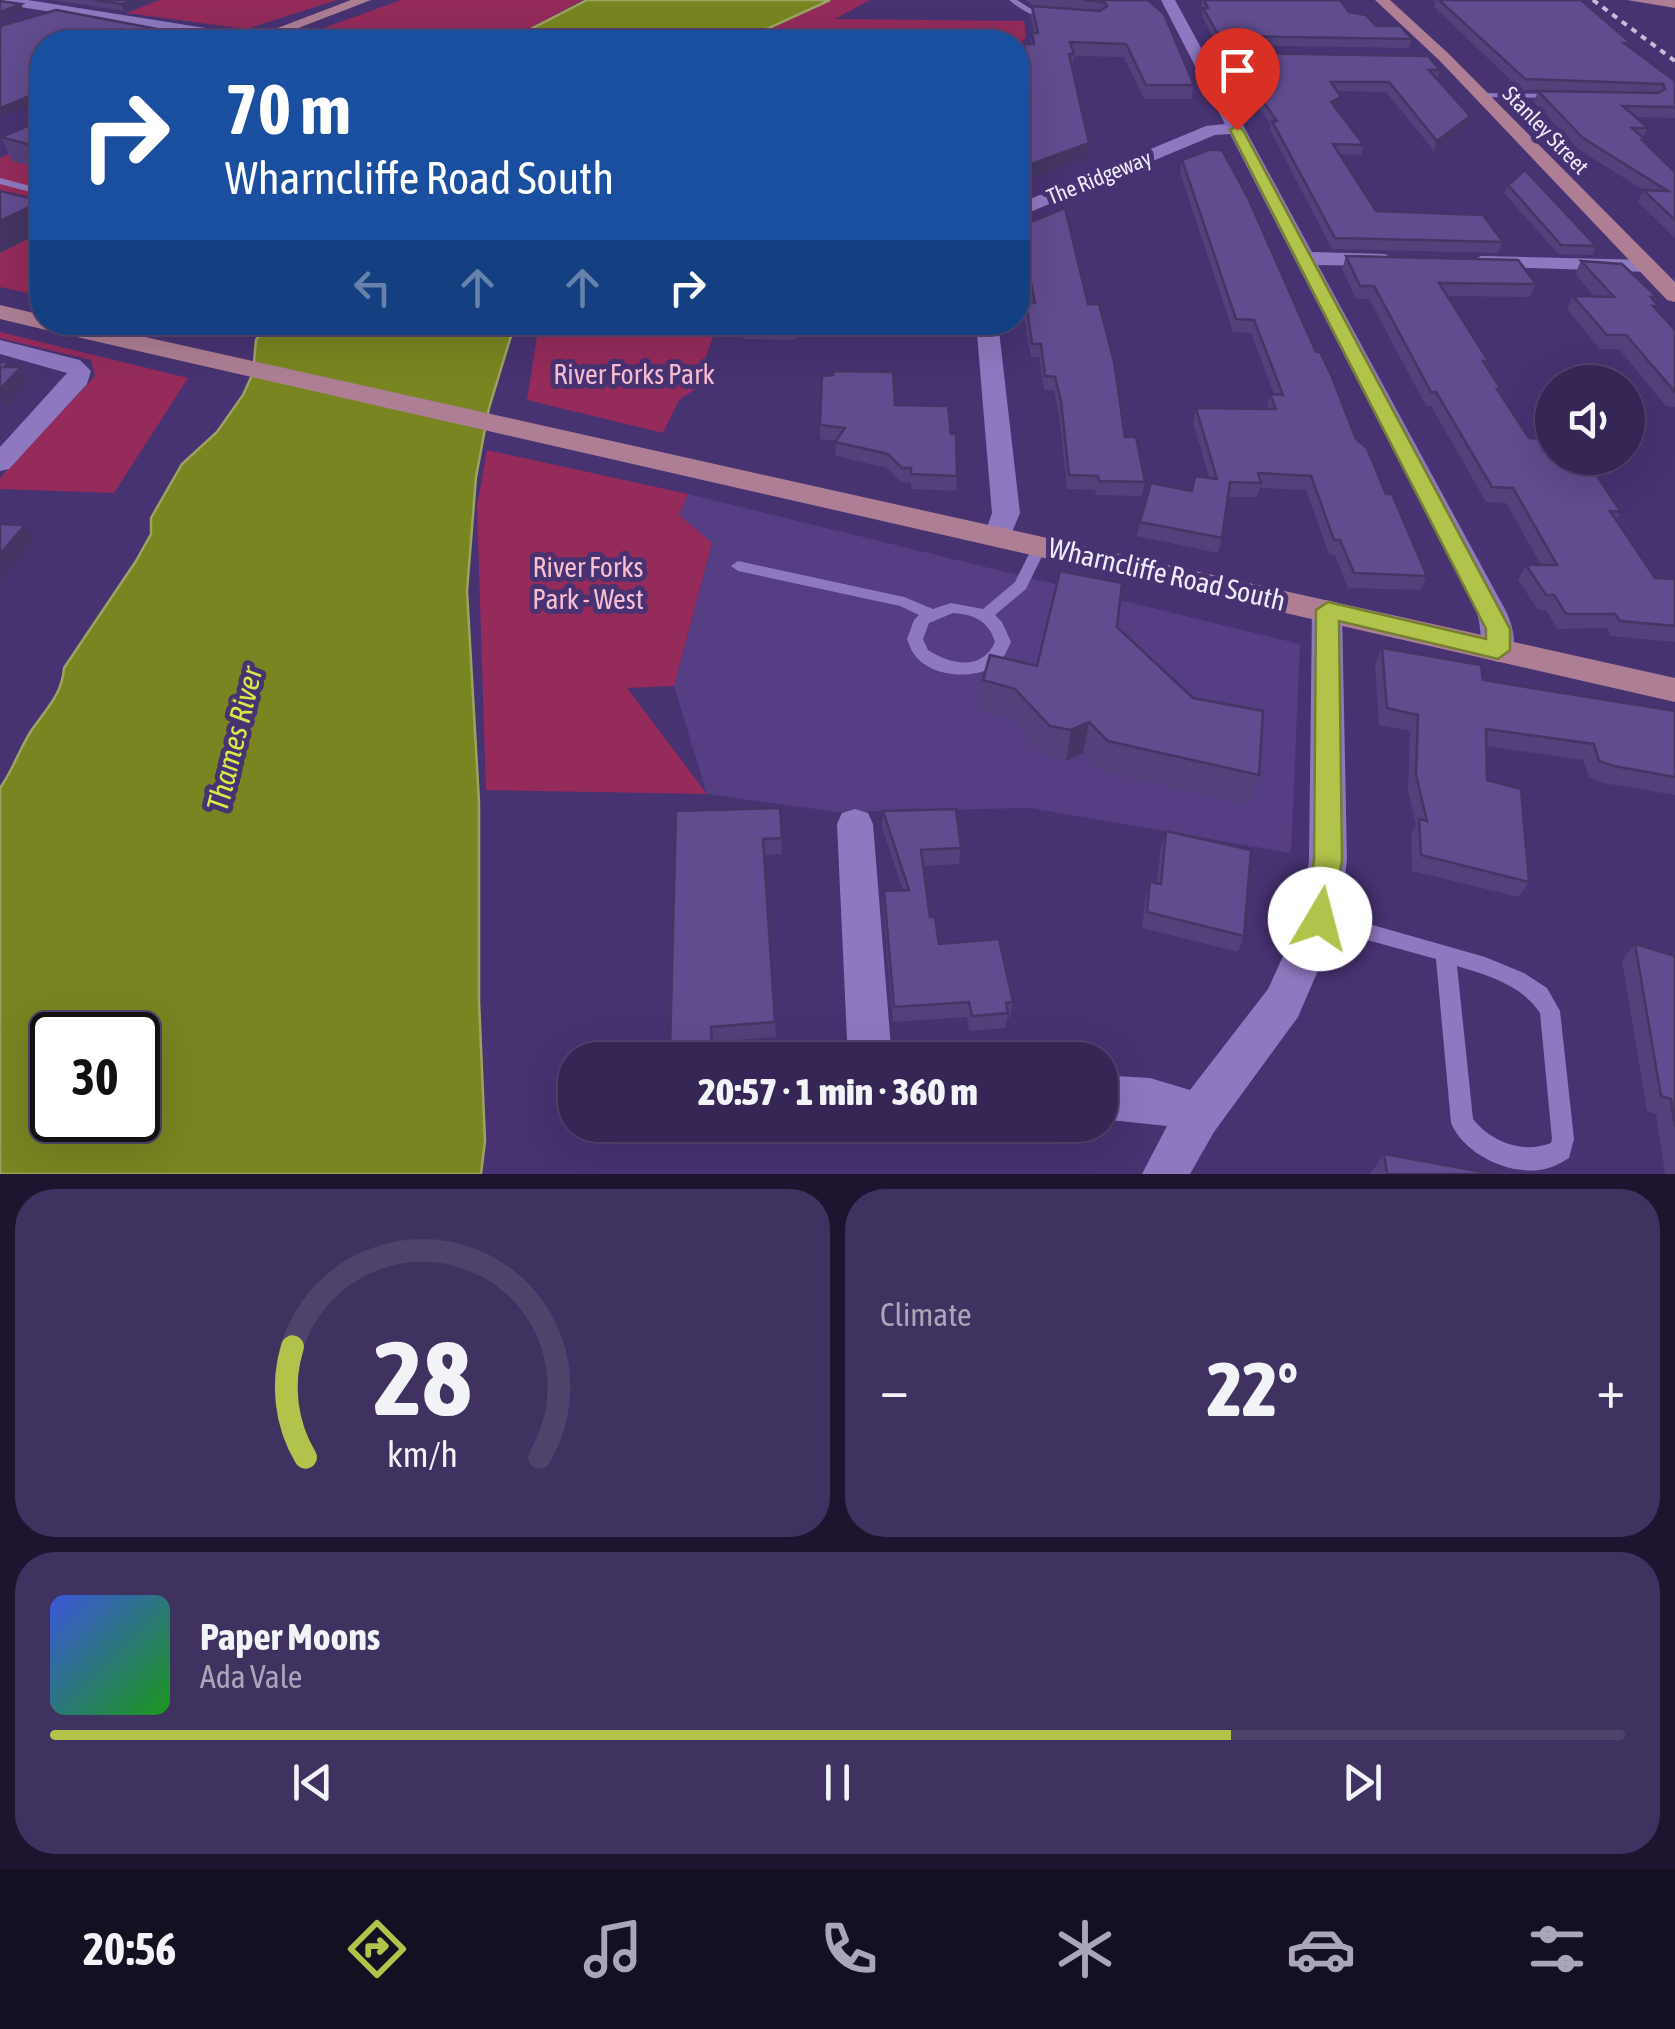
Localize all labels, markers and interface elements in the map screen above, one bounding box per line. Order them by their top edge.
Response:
pin [1195,28,1280,131]
icon: arrive [1210,43,1265,98]
text: 70 m [225,69,351,149]
icon: right [60,70,190,200]
street label: Stanley Street [1498,81,1594,179]
street label: The Ridgeway [1043,144,1155,210]
text: Wharncliffe Road South [225,152,614,204]
icon: left [345,260,400,315]
icon: ahead [450,260,505,315]
icon: ahead [555,260,610,315]
icon: right [660,260,715,315]
park label: River Forks Park [553,358,715,390]
map controls [1535,365,1645,475]
button: sound [1535,365,1645,475]
street label: Wharncliffe Road South [1045,531,1289,617]
park label: River Forks Park - West [532,551,644,615]
water label: Thames River [200,662,269,814]
position arrow [1268,867,1372,971]
speed limit sign: 30 [30,1012,160,1142]
text: 20:57 · 1 min · 360 m [698,1070,978,1113]
text: Climate [880,1296,972,1333]
text: 28 [374,1318,471,1437]
text: 22° [1207,1346,1298,1432]
text: − [880,1357,909,1420]
text: + [1596,1357,1625,1420]
text: km/h [387,1434,458,1475]
text: Paper Moons [200,1615,380,1658]
text: Ada Vale [200,1658,302,1695]
icon: previous [285,1755,340,1810]
icon: pause [810,1755,865,1810]
icon: next [1335,1755,1390,1810]
icon: directions [342,1914,412,1984]
icon: music [578,1914,648,1984]
icon: phone [814,1914,884,1984]
icon: climate [1050,1914,1120,1984]
icon: car [1286,1914,1356,1984]
icon: filters [1522,1914,1592,1984]
text: 20:56 [83,1923,176,1975]

